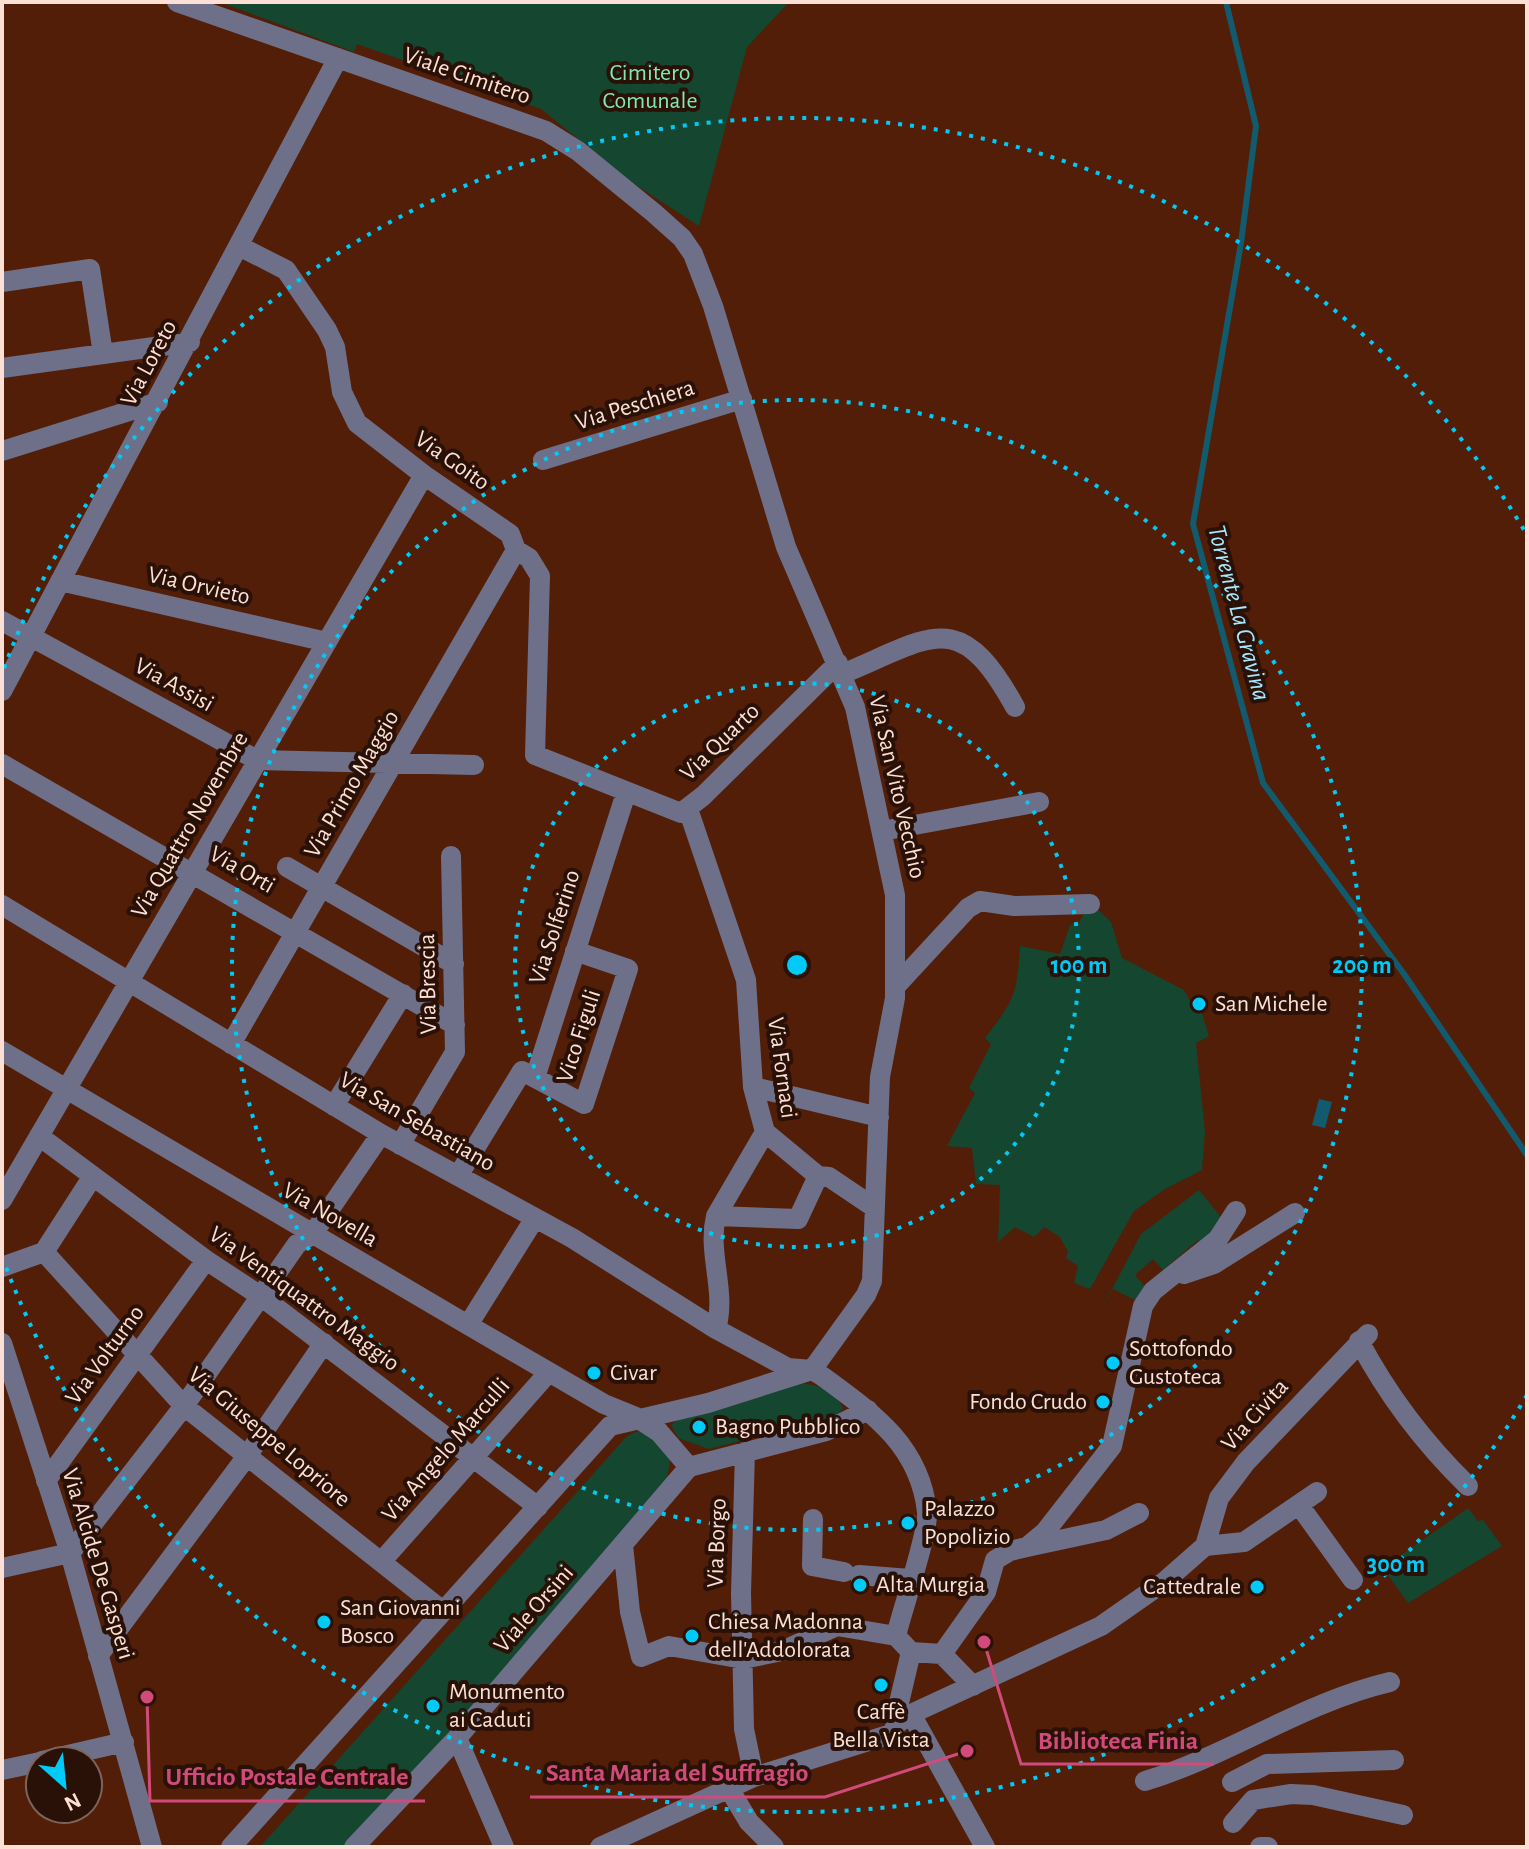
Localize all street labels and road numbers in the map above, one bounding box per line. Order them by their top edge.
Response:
street label: Viale Cimitero [400,43,534,109]
street label: Via Loreto [116,316,182,410]
street label: Via Peschiera [573,376,697,434]
street label: Via Goito [410,427,494,495]
street label: Via Orvieto [146,563,252,609]
street label: Via Assisi [130,654,218,716]
street label: Via San Vito Vecchio [864,693,930,881]
street label: Via Quarto [676,699,764,785]
street label: Via Primo Maggio [300,706,404,862]
street label: Via Quattro Novembre [127,728,253,922]
street label: Via Orti [205,842,279,898]
street label: Via Solferino [525,867,585,987]
street label: Via Brescia [415,933,441,1035]
street label: Vico Figuli [553,987,605,1085]
street label: Via Fornaci [763,1016,801,1120]
street label: Via San Sebastiano [335,1068,499,1176]
street label: Via Novella [278,1178,382,1252]
street label: Via Ventiquattro Maggio [204,1222,404,1376]
street label: Via Volturno [61,1301,149,1409]
street label: Via Giuseppe Lopriore [183,1362,355,1512]
street label: Via Angelo Marculli [377,1374,515,1526]
street label: Via Civita [1217,1375,1293,1455]
street label: Via Alcide De Gasperi [58,1466,138,1662]
street label: Via Borgo [703,1498,731,1588]
street label: Viale Orsini [490,1561,578,1657]

